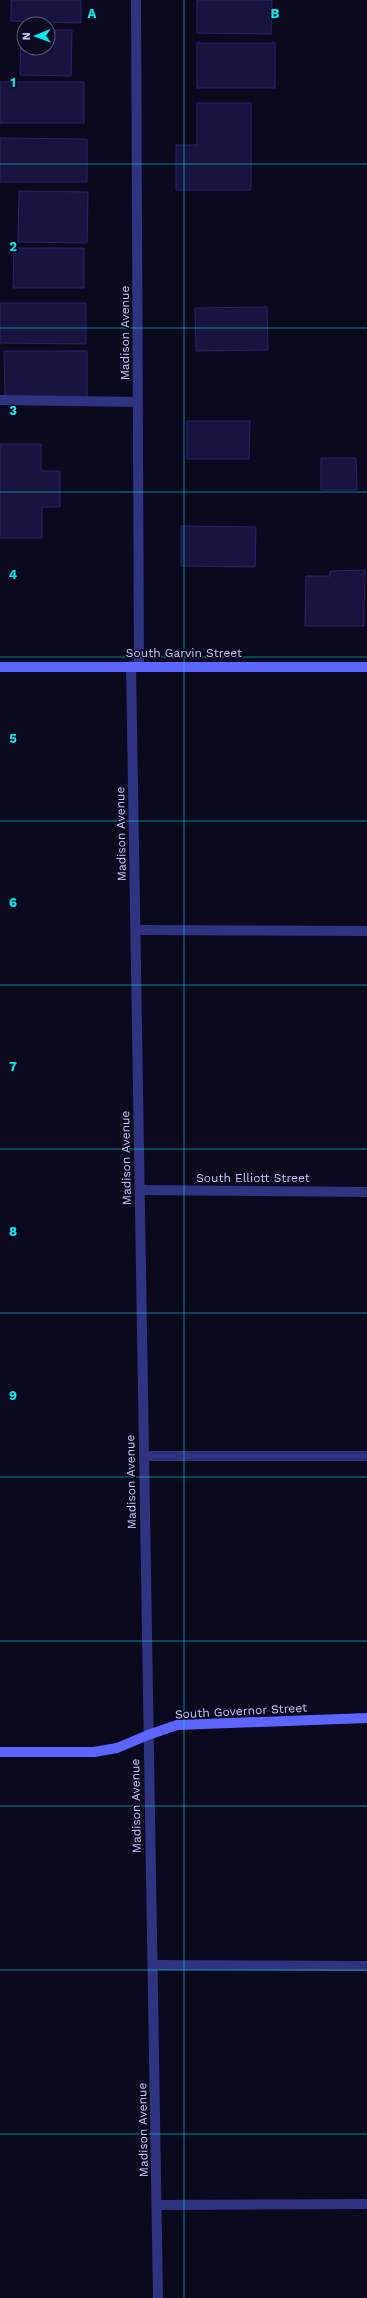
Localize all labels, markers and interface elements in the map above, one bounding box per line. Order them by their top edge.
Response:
text: A [88,6,97,21]
text: B [271,6,280,21]
north arrow [16,16,56,56]
text: N [20,32,33,40]
text: 1 [10,75,16,90]
text: 2 [9,239,17,254]
street label: Madison Avenue [118,286,132,380]
text: 3 [9,403,17,418]
text: 4 [9,567,18,582]
street label: South Garvin Street [126,646,242,660]
text: 5 [9,731,17,746]
street label: Madison Avenue [113,786,129,881]
text: 6 [9,895,17,910]
text: 7 [9,1059,17,1074]
street label: Madison Avenue [118,1110,134,1205]
street label: South Elliott Street [196,1171,310,1185]
text: 8 [9,1224,17,1239]
text: 9 [9,1388,17,1403]
street label: Madison Avenue [123,1434,139,1529]
street label: South Governor Street [175,1701,307,1721]
street label: Madison Avenue [128,1758,144,1853]
street label: Madison Avenue [135,2082,151,2177]

